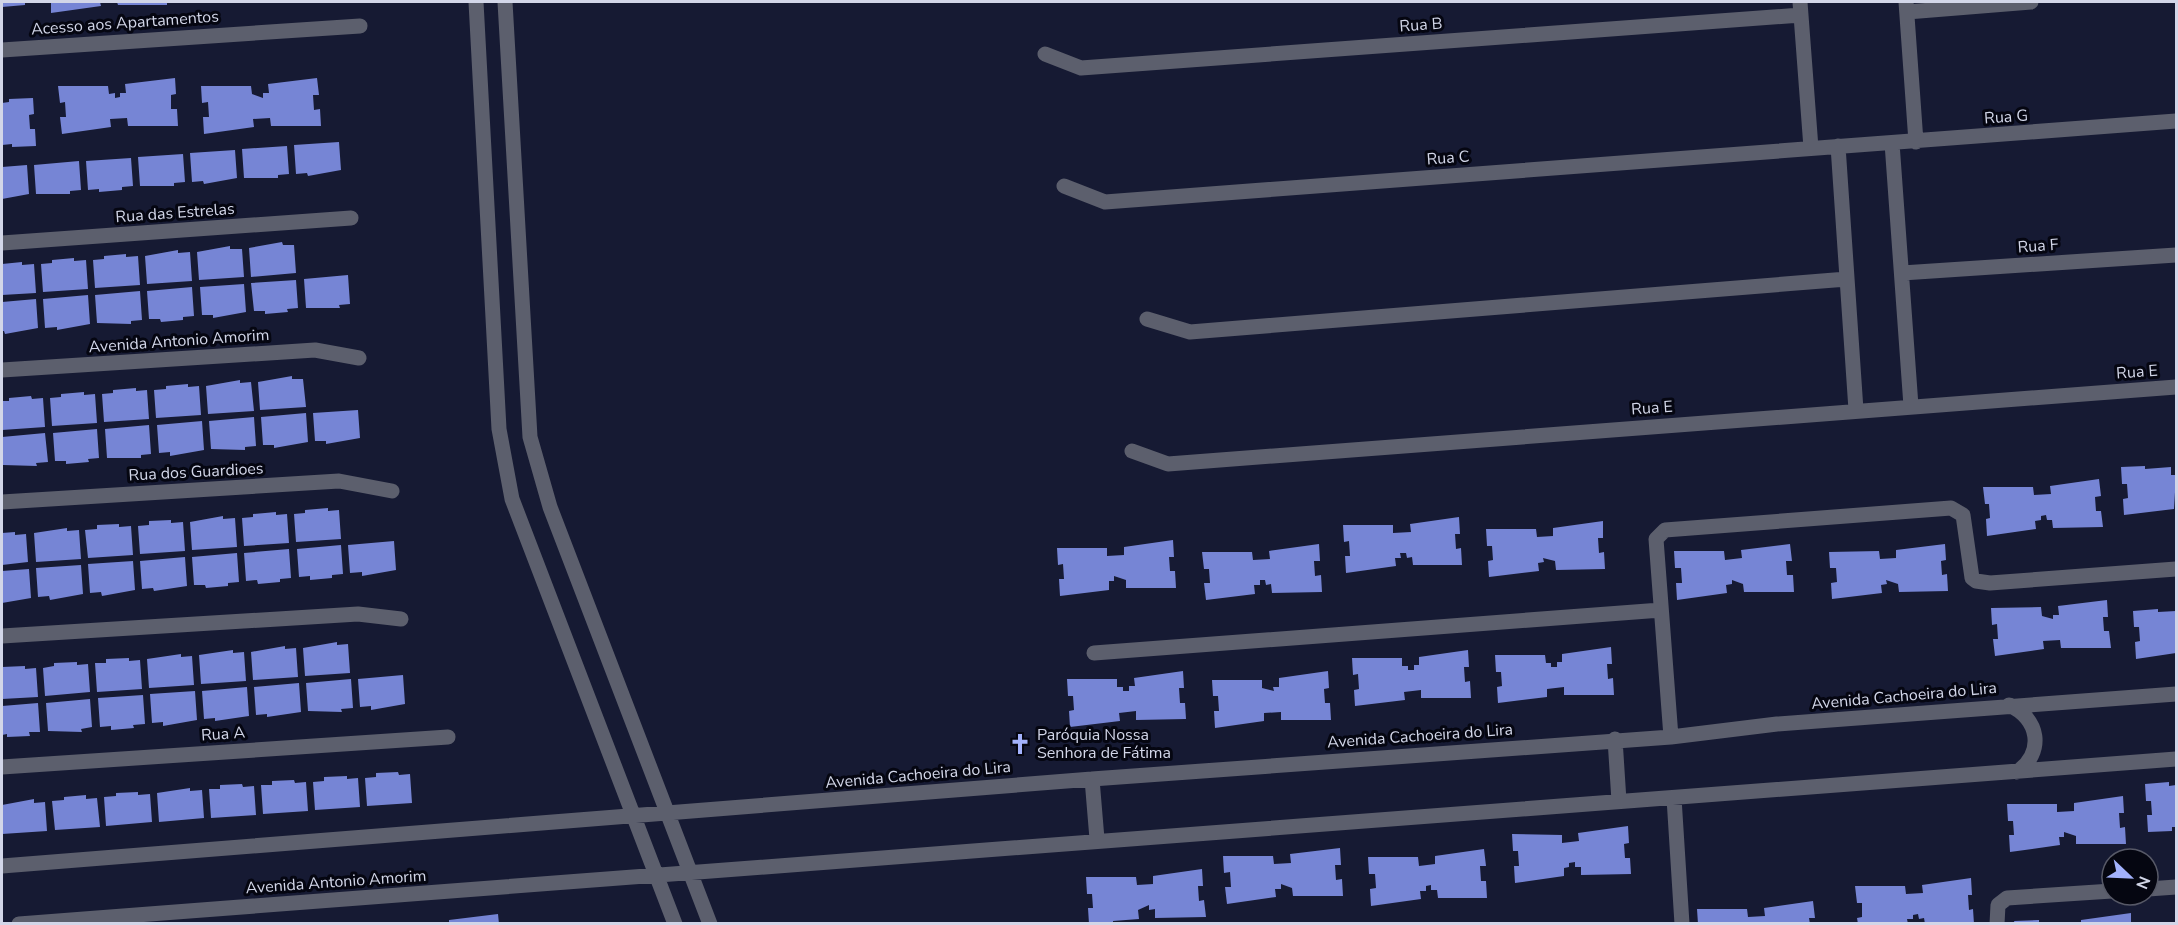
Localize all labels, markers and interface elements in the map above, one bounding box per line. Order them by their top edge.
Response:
street label: Acesso aos Apartamentos [30,5,220,41]
street label: Rua B [1399,13,1443,37]
street label: Rua G [1983,104,2029,130]
street label: Rua C [1426,146,1470,170]
street label: Rua das Estrelas [115,198,235,228]
street label: Rua F [2017,234,2059,258]
street label: Avenida Antonio Amorim [88,324,270,358]
street label: Rua E [2115,360,2159,384]
street label: Rua E [1630,396,1674,420]
street label: Rua dos Guardioes [128,457,264,487]
street label: Avenida Cachoeira do Lira [1810,677,1998,715]
street label: Avenida Cachoeira do Lira [1326,719,1514,753]
street label: Rua A [200,721,246,747]
place label: Paróquia Nossa Senhora de Fátima [1037,724,1171,764]
church icon: Paróquia Nossa Senhora de Fátima [1008,732,1032,756]
street label: Avenida Cachoeira do Lira [824,756,1012,794]
north arrow [2100,847,2160,907]
street label: Avenida Antonio Amorim [245,865,427,899]
text: N [2130,873,2155,892]

